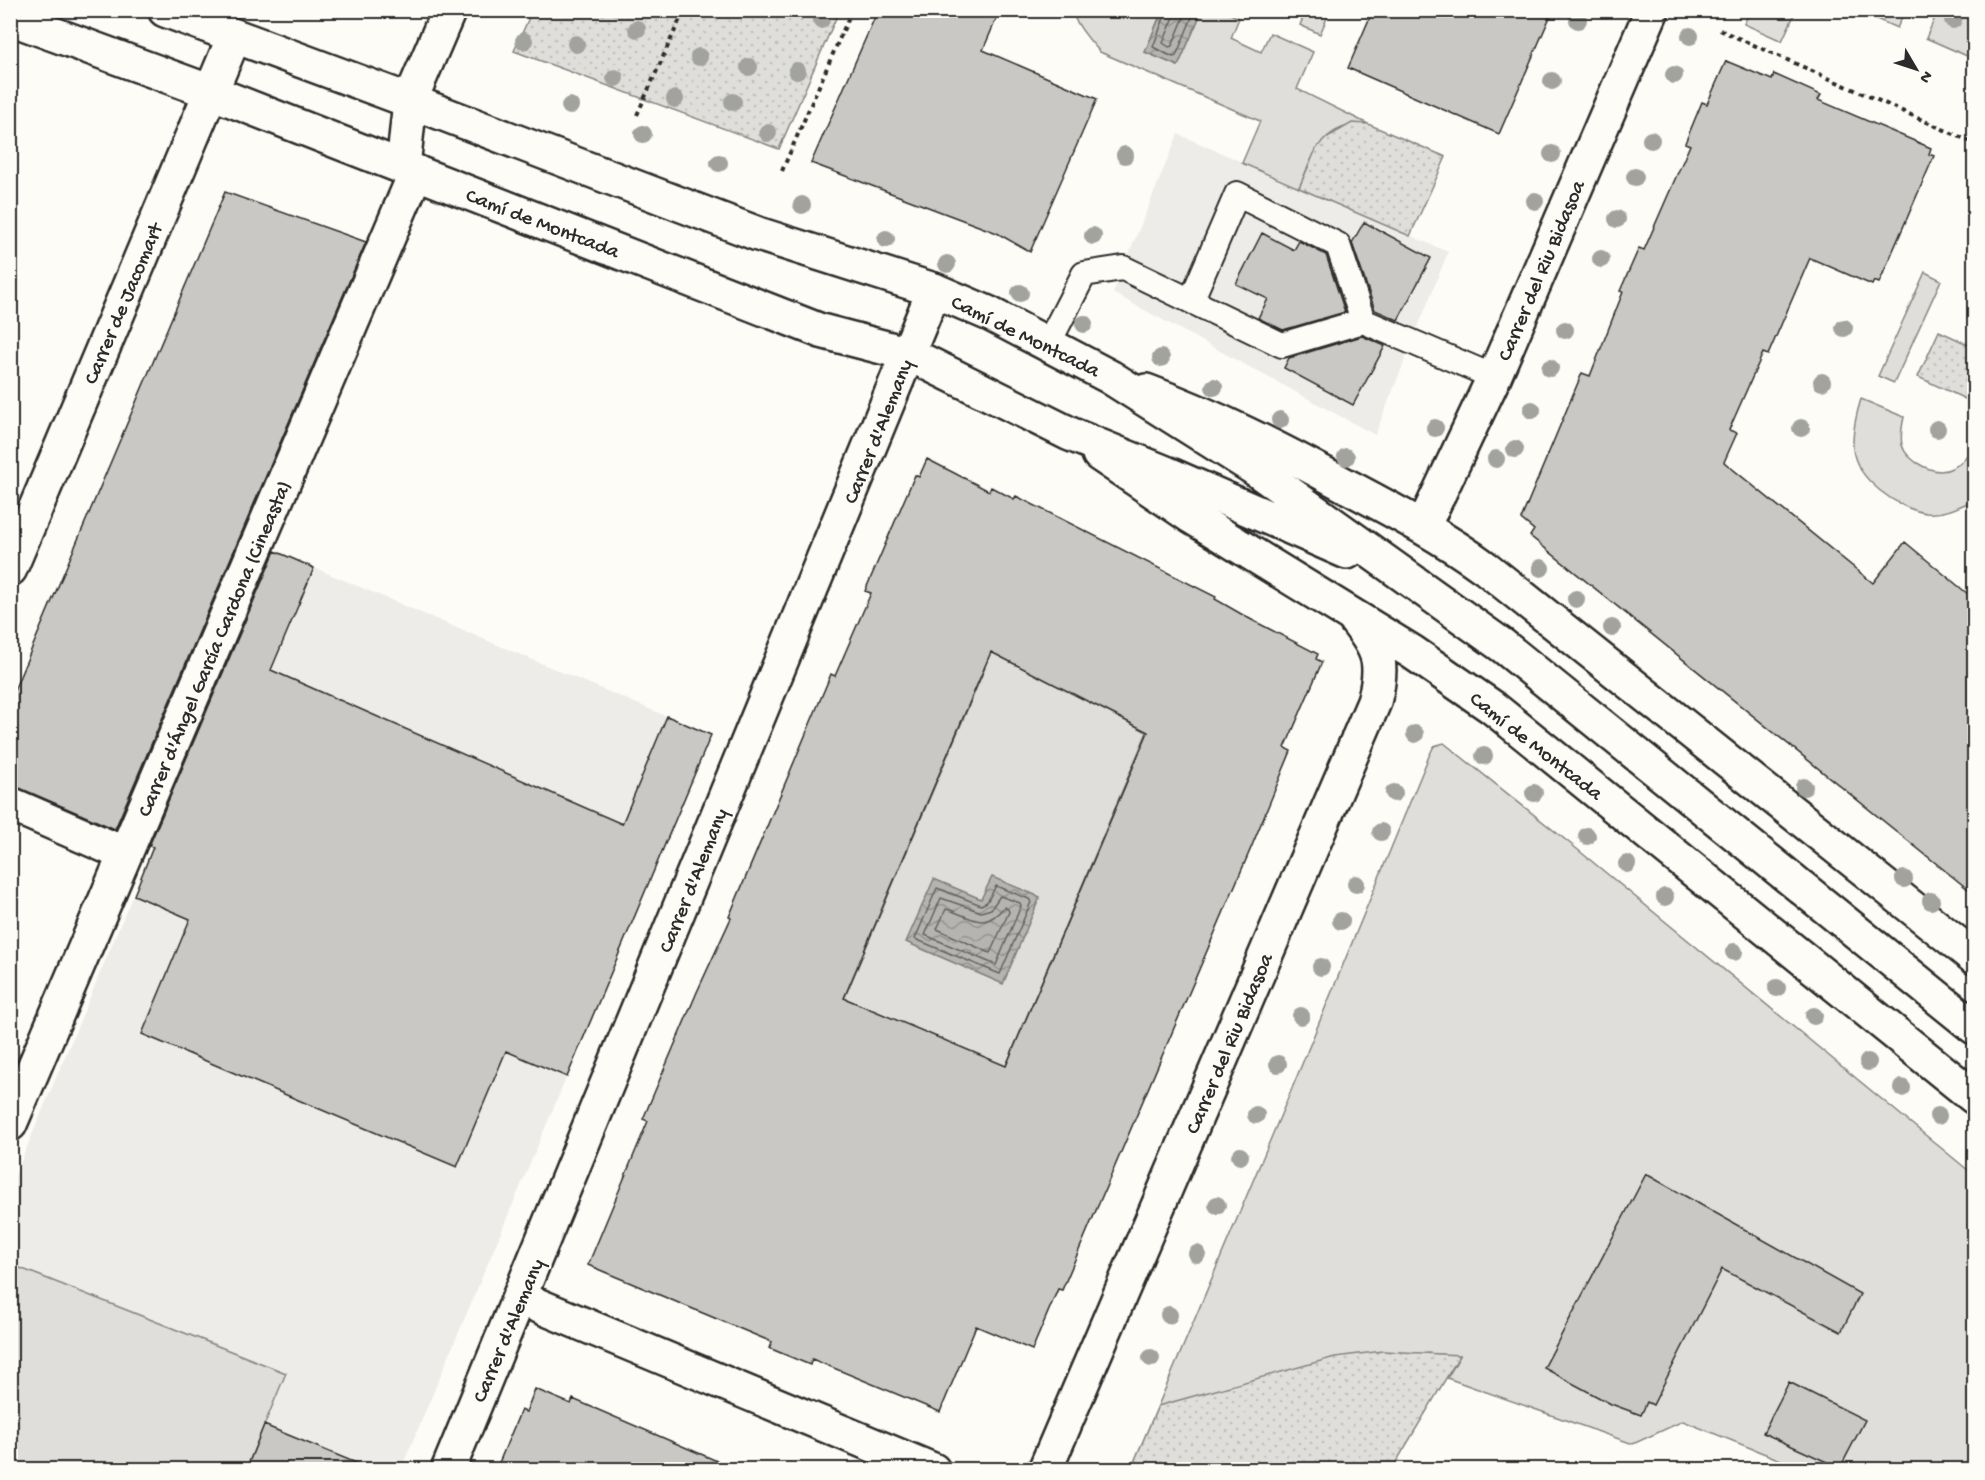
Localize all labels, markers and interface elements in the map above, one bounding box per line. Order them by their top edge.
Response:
north arrow [1886,39,1946,99]
text: N [1914,66,1936,87]
street label: Carrer del Riu Bidasoa [1494,176,1593,365]
street label: Camí de Montcada [461,185,623,267]
street label: Carrer de Jacomart [80,218,171,389]
street label: Camí de Montcada [946,291,1104,386]
street label: Carrer d'Alemany [840,356,921,508]
street label: Carrer d'Ángel García Cardona (Cineasta) [133,477,299,821]
street label: Camí de Montcada [1463,688,1608,808]
street label: Carrer d'Alemany [655,805,736,957]
street label: Carrer del Riu Bidasoa [1182,949,1281,1138]
street label: Carrer d'Alemany [469,1256,552,1407]

